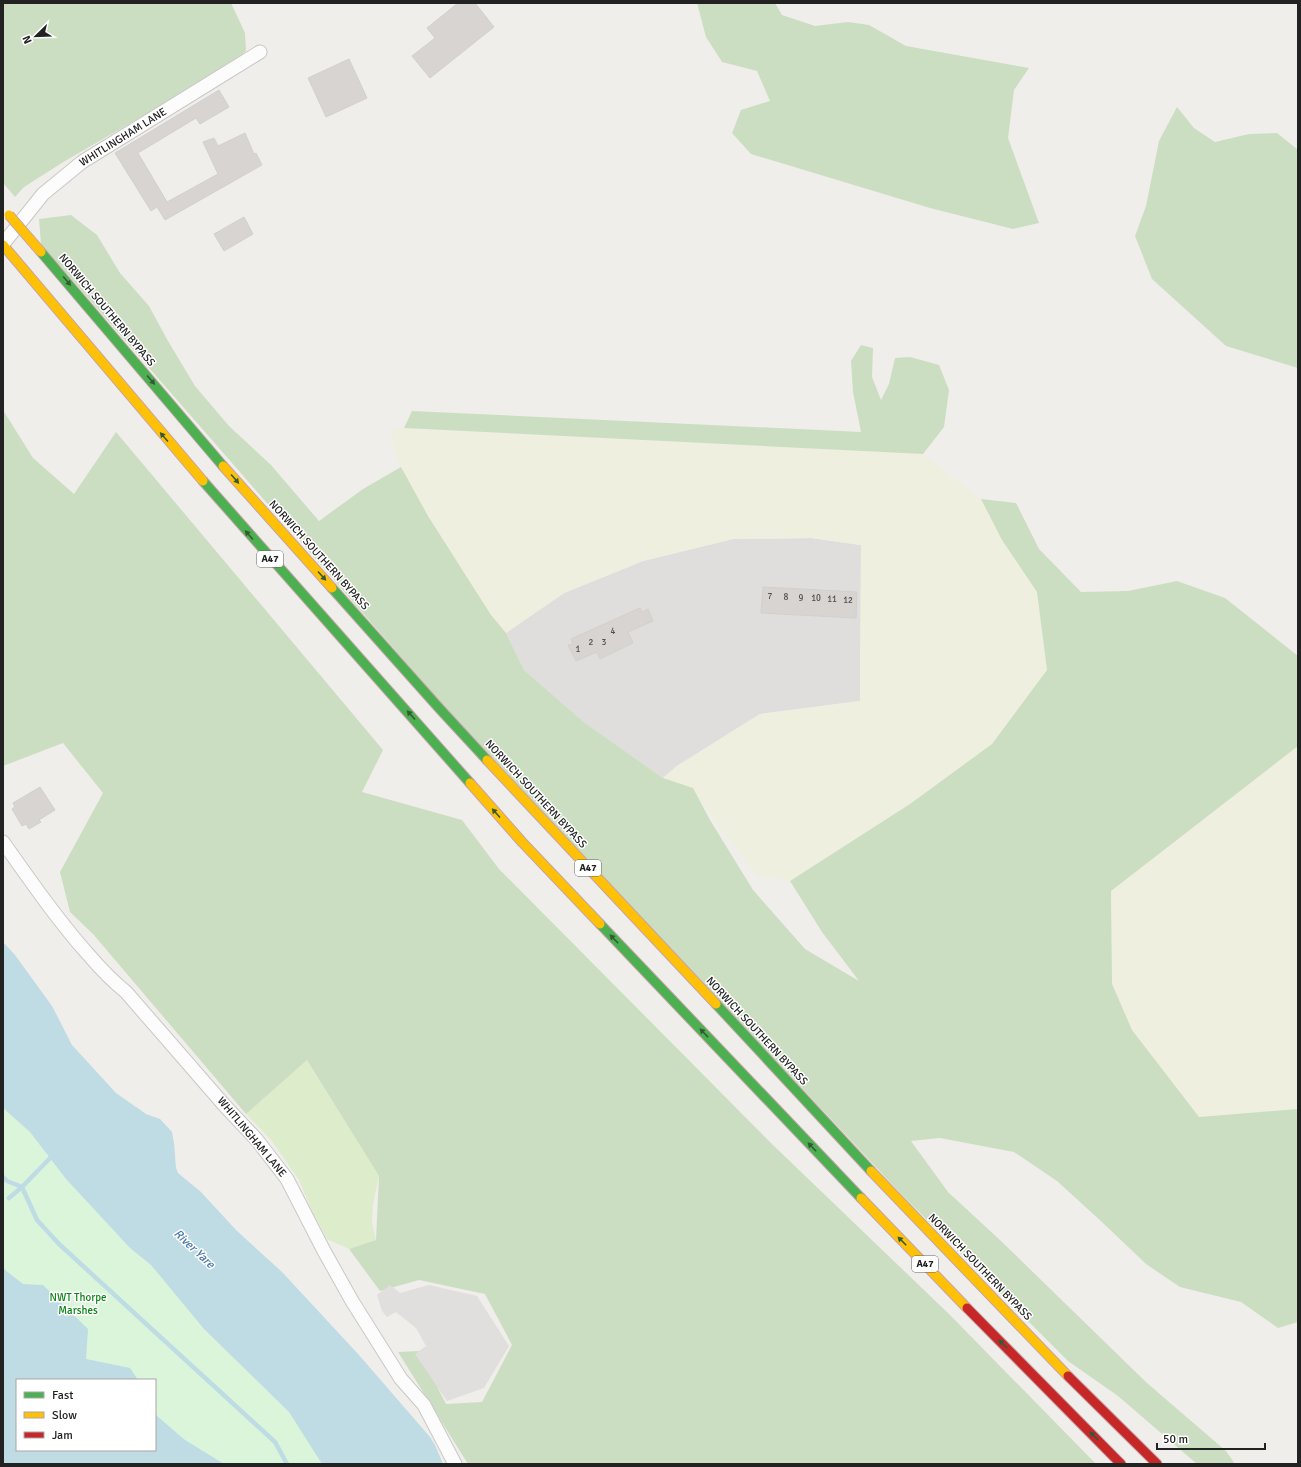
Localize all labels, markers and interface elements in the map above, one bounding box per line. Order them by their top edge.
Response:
north arrow [16,16,56,56]
text: N [20,34,35,46]
street label: WHITLINGHAM LANE [77,105,169,169]
street label: NORWICH SOUTHERN BYPASS [56,251,158,369]
one-way arrow [62,276,71,287]
one-way arrow [147,375,156,386]
one-way arrow [160,431,169,442]
one-way arrow [231,474,240,485]
street label: NORWICH SOUTHERN BYPASS [266,498,372,612]
one-way arrow [245,530,254,540]
road number: A47 [257,551,283,567]
one-way arrow [317,571,326,582]
house number: 7 [768,591,773,602]
house number: 8 [784,592,789,603]
house number: 9 [799,593,804,604]
house number: 10 [811,593,821,604]
house number: 11 [827,594,837,605]
house number: 12 [843,595,853,606]
house number: 4 [611,626,616,637]
house number: 2 [589,637,594,648]
house number: 3 [602,637,607,648]
house number: 1 [576,644,581,655]
one-way arrow [406,710,415,720]
street label: NORWICH SOUTHERN BYPASS [483,737,589,851]
one-way arrow [491,808,501,818]
road number: A47 [575,860,601,876]
one-way arrow [609,934,619,944]
street label: NORWICH SOUTHERN BYPASS [704,974,810,1088]
one-way arrow [699,1028,708,1038]
street label: WHITLINGHAM LANE [215,1094,289,1180]
one-way arrow [807,1142,817,1152]
street label: NORWICH SOUTHERN BYPASS [926,1211,1034,1323]
water label: River Yare [170,1226,218,1272]
one-way arrow [897,1236,907,1246]
road number: A47 [912,1256,938,1272]
park label: NWT Thorpe Marshes [49,1291,107,1317]
one-way arrow [998,1339,1008,1349]
legend [16,1379,156,1451]
text: Fast [52,1388,73,1403]
text: Slow [52,1408,77,1423]
scale bar [1157,1425,1265,1451]
text: Jam [52,1428,73,1443]
one-way arrow [1089,1431,1099,1441]
text: 50 m [1163,1432,1188,1447]

